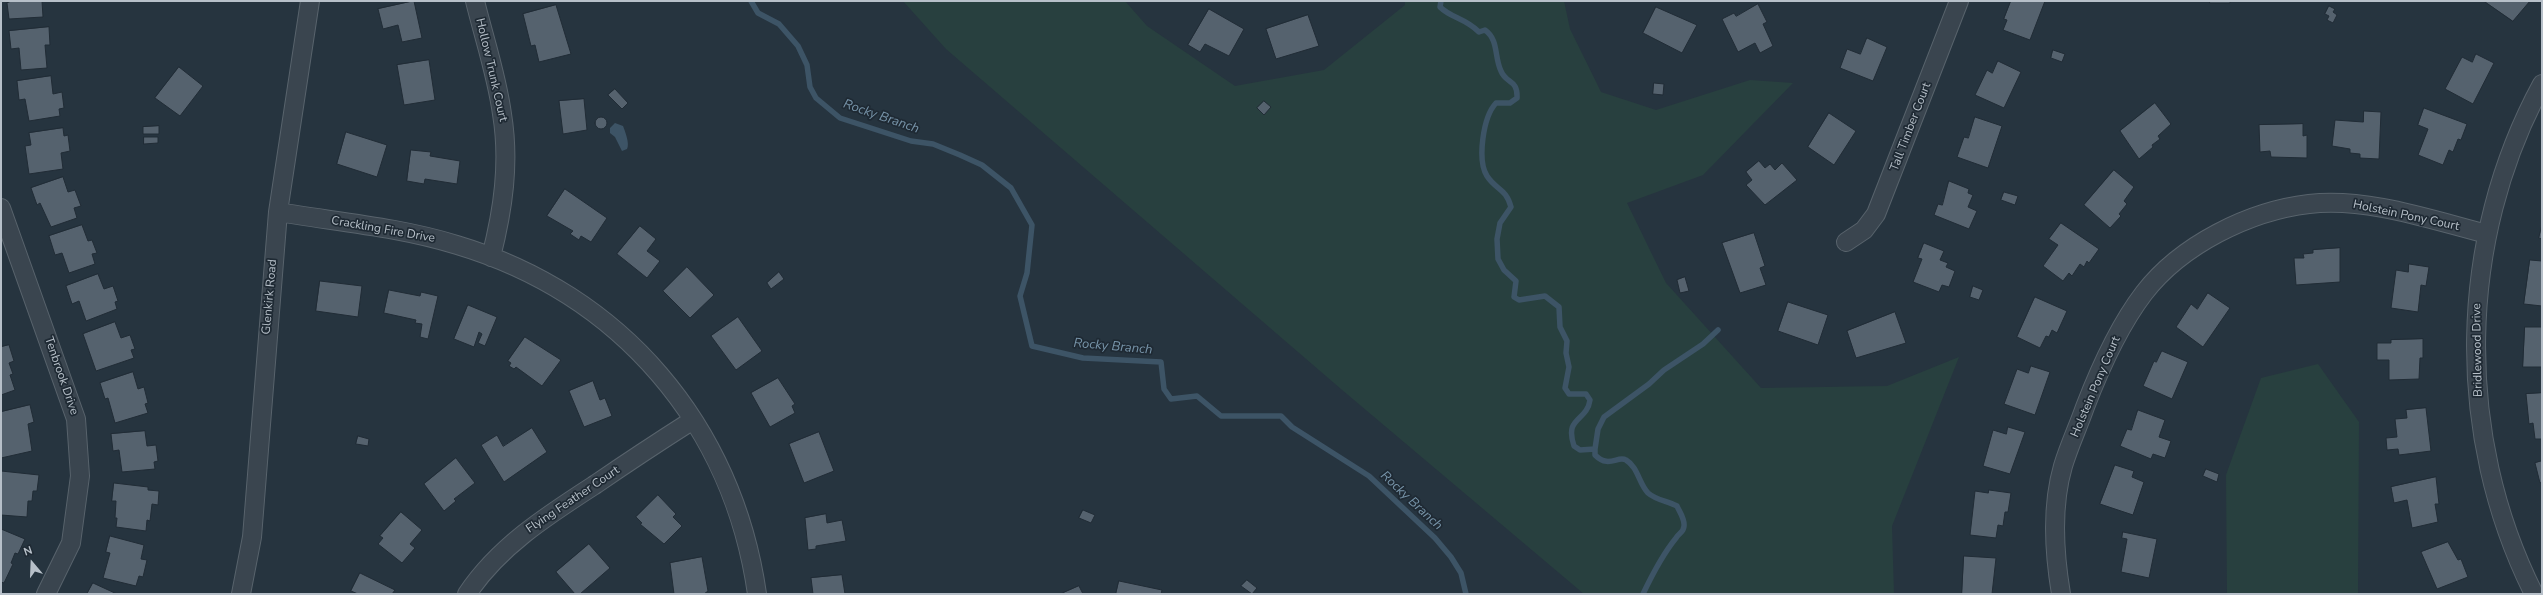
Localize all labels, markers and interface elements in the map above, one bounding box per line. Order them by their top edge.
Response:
street label: Hollow Trunk Court [472,17,510,123]
street label: Tall Timber Court [1887,81,1935,173]
water label: Rocky Branch [841,97,921,137]
street label: Holstein Pony Court [2352,198,2460,234]
street label: Crackling Fire Drive [330,214,436,246]
street label: Glenkirk Road [260,259,280,335]
street label: Bridlewood Drive [2470,303,2486,397]
street label: Holstein Pony Court [2068,334,2124,440]
street label: Tenbrook Drive [41,335,81,417]
water label: Rocky Branch [1073,336,1153,358]
street label: Flying Feather Court [524,463,622,537]
water label: Rocky Branch [1377,468,1445,534]
north arrow [12,543,52,583]
text: N [22,543,34,560]

